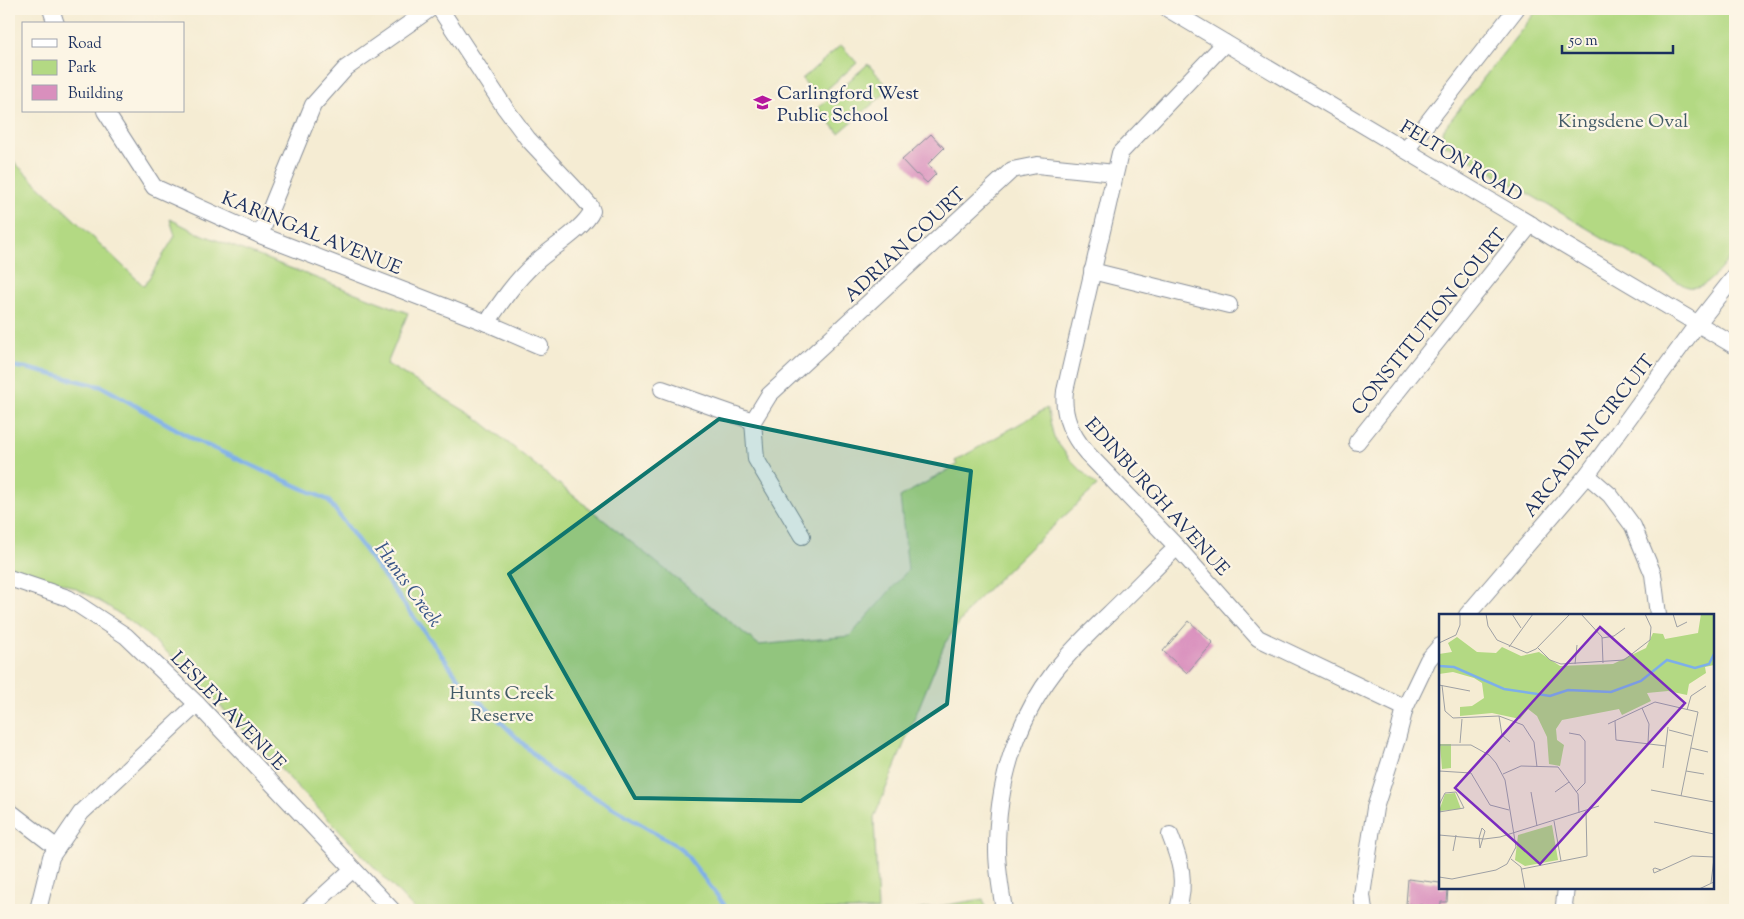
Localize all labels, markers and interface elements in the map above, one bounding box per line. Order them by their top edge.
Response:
legend [22,22,185,112]
scale bar [1562,22,1673,54]
text: 50 m [1568,31,1598,52]
text: Road [68,34,102,55]
text: Park [68,58,97,79]
place label: Carlingford West Public School [777,81,920,130]
text: Building [68,84,123,105]
school or university icon: Carlingford West Public School [753,93,773,113]
park label: Kingsdene Oval [1558,109,1688,136]
street label: FELTON ROAD [1394,115,1527,210]
street label: ADRIAN COURT [839,182,972,309]
street label: KARINGAL AVENUE [217,186,406,283]
street label: CONSTITUTION COURT [1346,223,1514,422]
street label: ARCADIAN CIRCUIT [1518,350,1662,523]
street label: EDINBURGH AVENUE [1078,413,1235,583]
water label: Hunts Creek [366,537,448,634]
inset map [1439,614,1714,889]
street label: LESLEY AVENUE [163,646,292,778]
park label: Hunts Creek Reserve [449,681,555,730]

